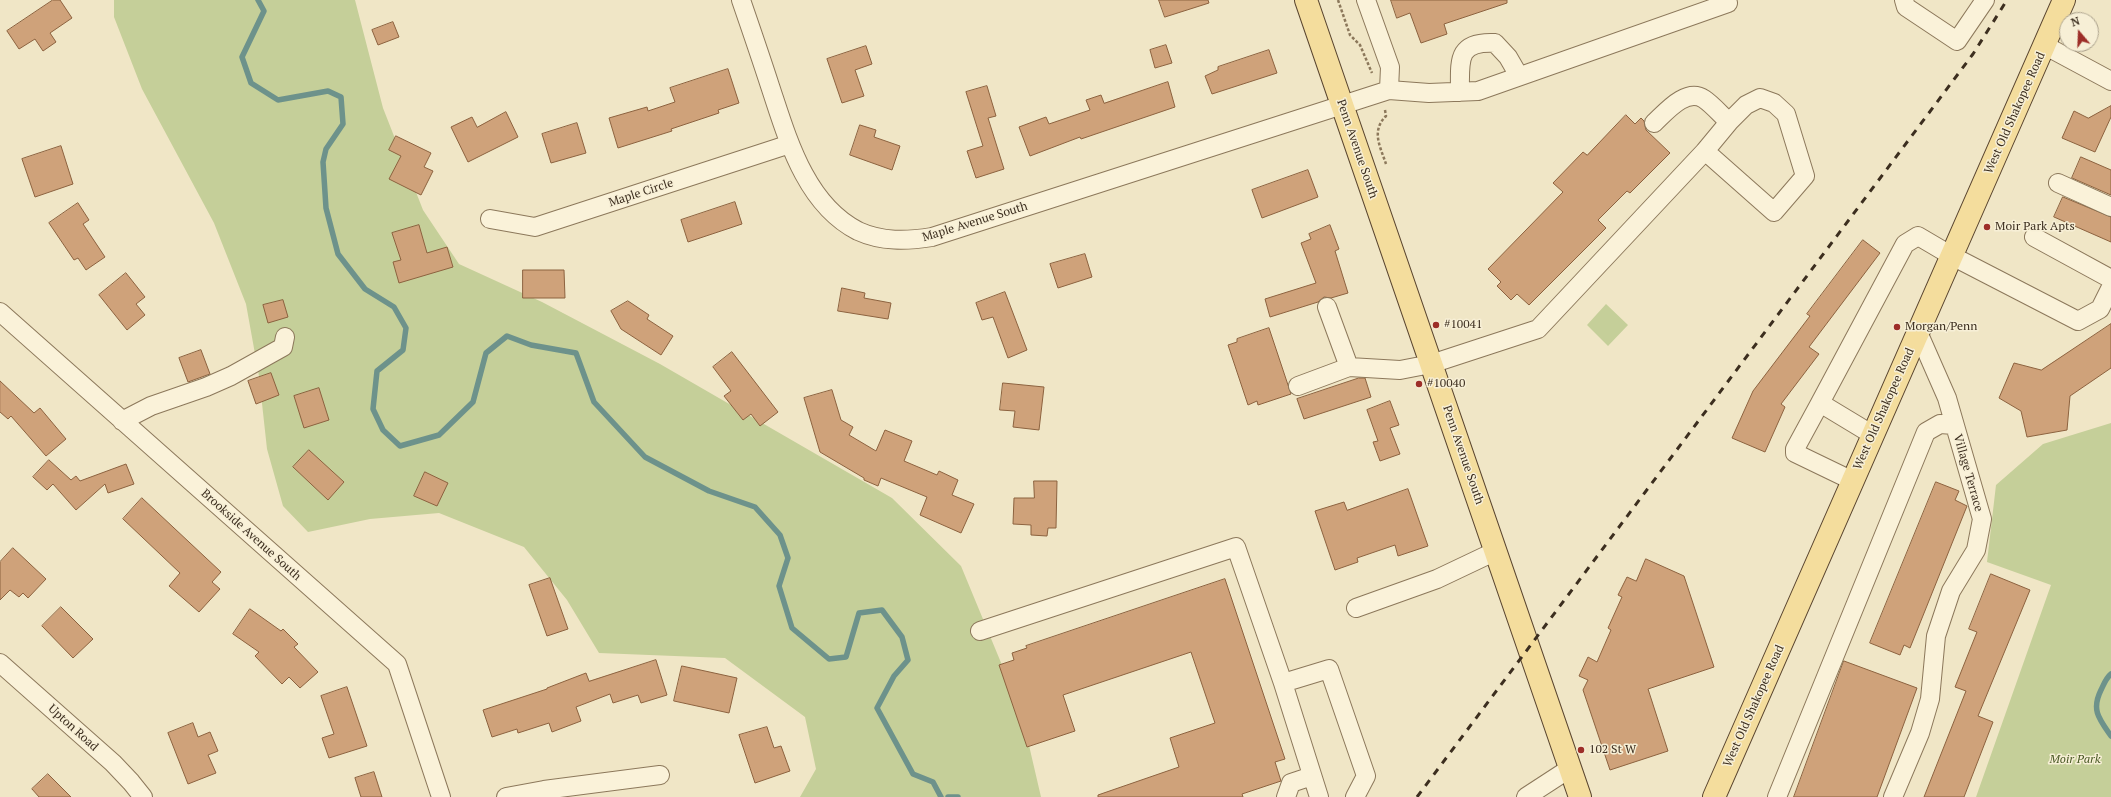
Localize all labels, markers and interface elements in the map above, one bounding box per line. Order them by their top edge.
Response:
north arrow [2059,12,2099,52]
text: N [2069,14,2082,30]
street label: West Old Shakopee Road [1982,50,2048,176]
street label: Penn Avenue South [1333,98,1381,200]
street label: Maple Circle [607,176,675,210]
street label: Maple Avenue South [921,199,1029,245]
place label: Moir Park Apts [1995,220,2075,234]
marker: Moir Park Apts [1982,222,1992,232]
place label: #10041 [1444,318,1482,332]
marker: #10041 [1431,320,1441,330]
place label: Morgan/Penn [1905,320,1977,334]
marker: Morgan/Penn [1892,322,1902,332]
street label: West Old Shakopee Road [1851,346,1917,472]
place label: #10040 [1427,377,1465,391]
marker: #10040 [1414,379,1424,389]
street label: Penn Avenue South [1439,404,1487,506]
street label: Village Terrace [1950,433,1986,513]
street label: Brookside Avenue South [198,486,304,584]
street label: West Old Shakopee Road [1721,643,1787,769]
street label: Upton Road [45,702,101,754]
place label: 102 St W [1589,743,1636,757]
marker: 102 St W [1576,745,1586,755]
park label: Moir Park [2050,753,2100,767]

